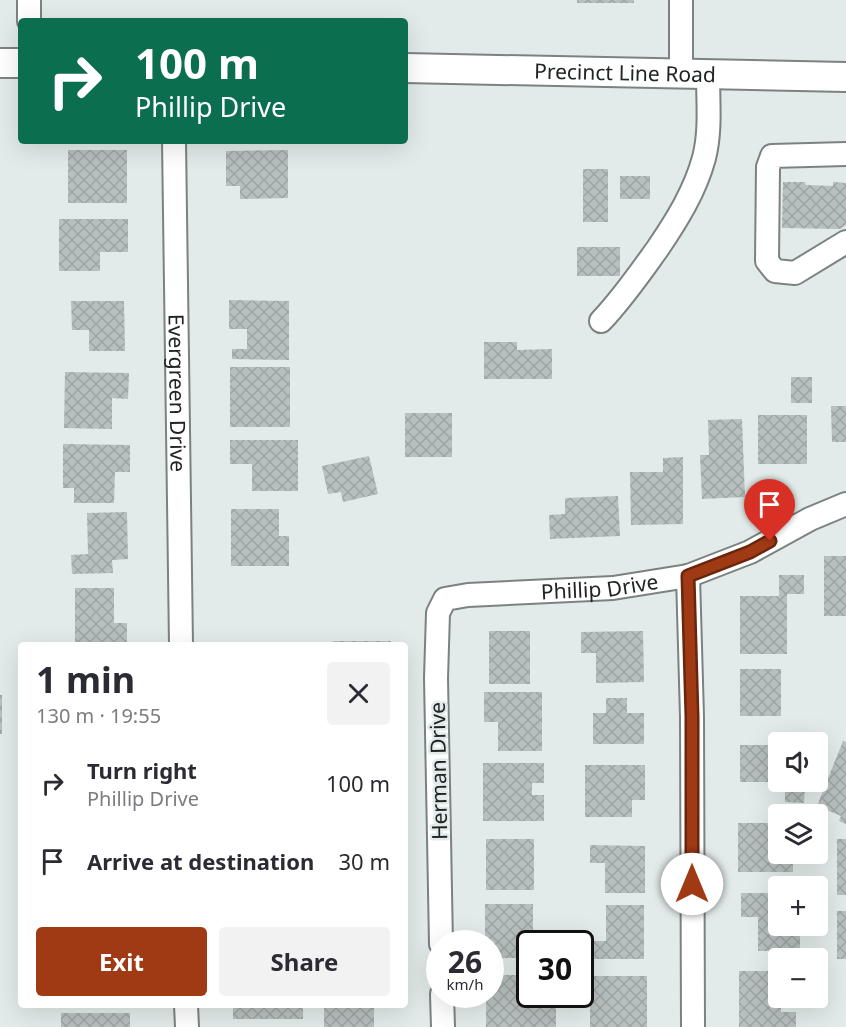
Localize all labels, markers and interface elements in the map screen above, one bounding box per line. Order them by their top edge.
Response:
text: 100 m [135,34,259,91]
icon: right [36,42,114,120]
street label: Precinct Line Road [534,57,716,88]
text: Phillip Drive [135,88,286,125]
street label: Evergreen Drive [162,314,193,472]
pin [744,479,795,541]
icon: arrive [753,488,786,521]
street label: Phillip Drive [540,567,660,605]
text: 1 min [36,655,135,704]
button: close [327,662,390,725]
text: 130 m · 19:55 [36,702,161,729]
street label: Herman Drive [423,702,453,840]
map controls [768,732,828,1008]
button: sound [768,732,828,792]
text: Turn right [87,755,197,785]
icon: right [36,767,69,800]
text: 100 m [326,768,390,798]
text: Phillip Drive [87,785,199,812]
button: layers [768,804,828,864]
icon: arrive [36,845,69,878]
text: Arrive at destination [87,846,314,876]
text: 30 m [339,846,390,876]
position arrow [660,852,724,916]
button: + [768,876,828,936]
button: Exit [36,927,207,996]
button: Share [219,927,390,996]
speed limit sign: 30 [516,930,594,1008]
text: 26 [448,941,482,982]
button: − [768,948,828,1008]
text: km/h [447,974,483,994]

